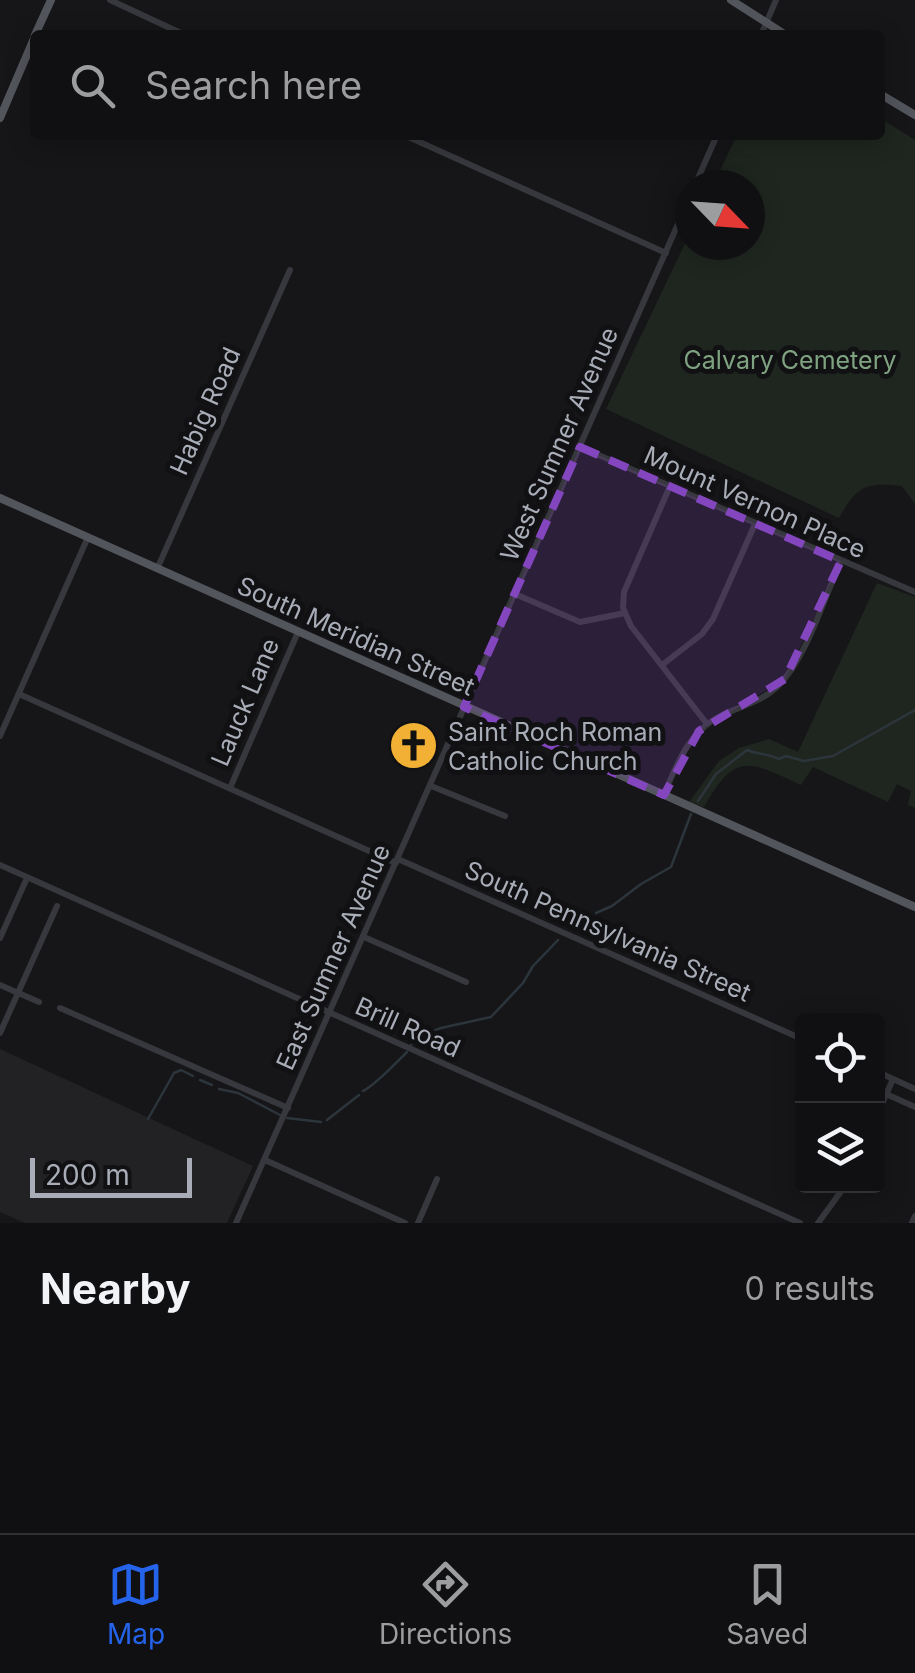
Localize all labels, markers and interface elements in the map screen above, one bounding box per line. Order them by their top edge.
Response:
search box [30,30,885,140]
icon: search [65,58,120,113]
text: Search here [145,62,362,108]
north arrow [675,170,765,260]
street label: West Sumner Avenue [494,322,624,566]
street label: Habig Road [164,342,246,480]
park label: Calvary Cemetery [683,345,897,375]
street label: Mount Vernon Place [640,440,870,564]
street label: South Meridian Street [233,570,479,702]
street label: Lauck Lane [205,634,285,770]
place label: Saint Roch Roman Catholic Church [448,717,662,776]
church icon: Saint Roch Roman Catholic Church [387,720,439,772]
street label: East Sumner Avenue [270,840,396,1074]
street label: South Pennsylvania Street [460,854,756,1008]
street label: Brill Road [351,991,465,1063]
map controls [795,1013,885,1193]
button: locate [795,1013,885,1103]
button: layers [795,1103,885,1193]
scale bar [30,1153,192,1198]
text: 200 m [45,1158,130,1192]
text: Nearby [40,1263,191,1314]
text: 0 results [745,1269,875,1308]
tab: Map [107,1557,165,1651]
tab: Directions [379,1557,512,1651]
tab: Saved [726,1557,808,1651]

